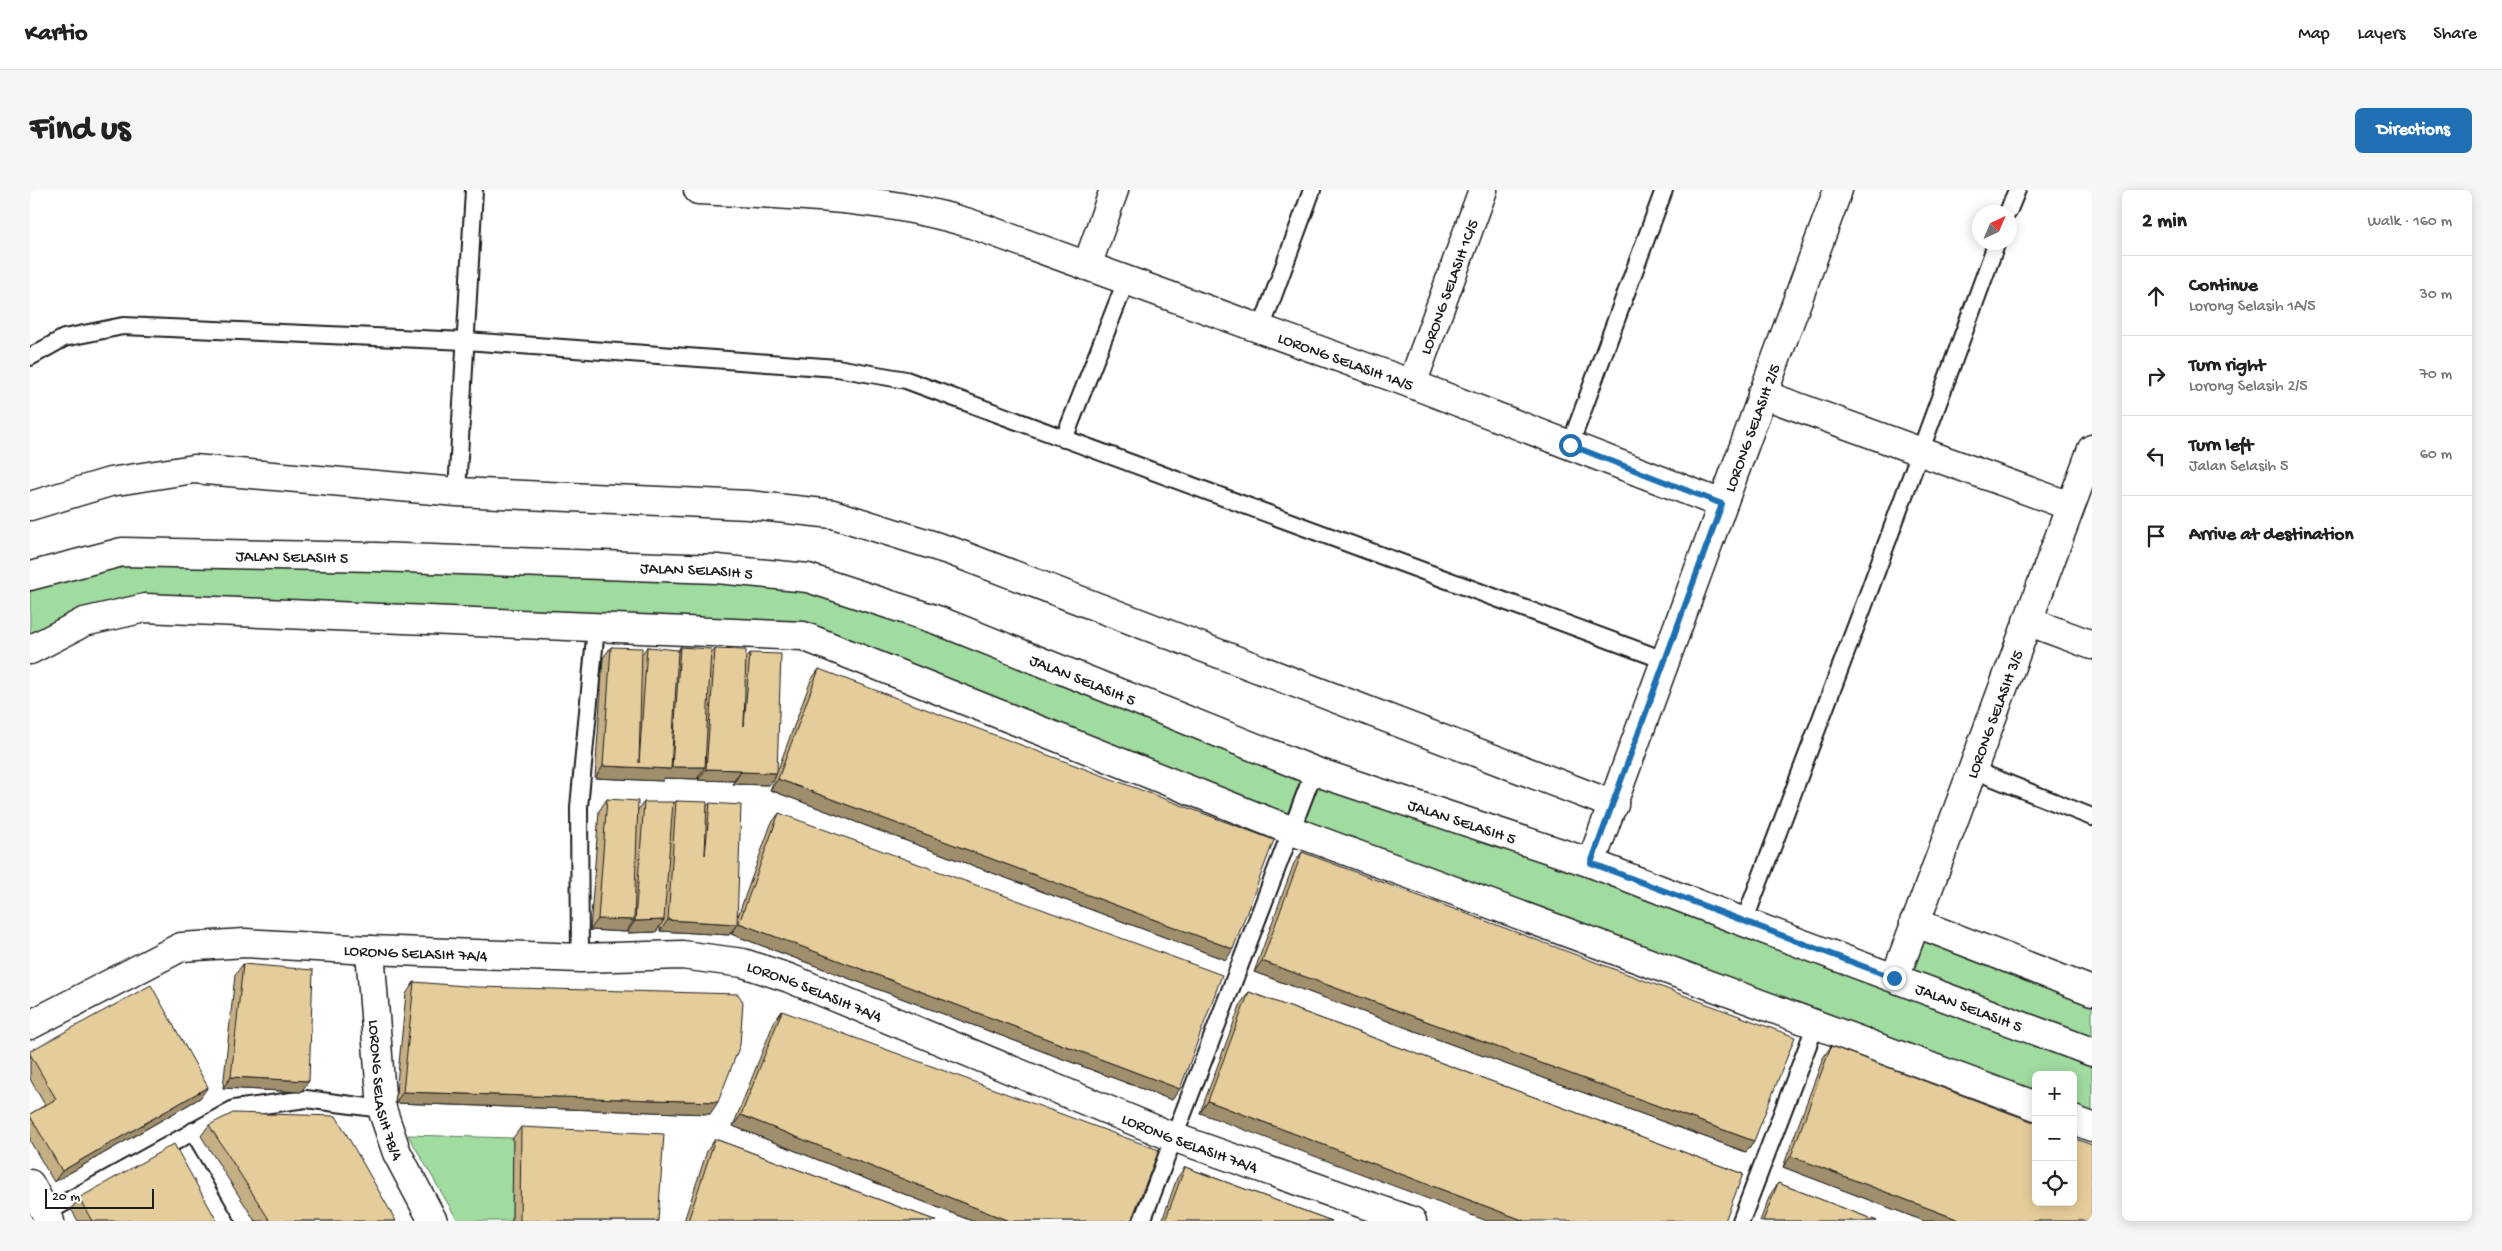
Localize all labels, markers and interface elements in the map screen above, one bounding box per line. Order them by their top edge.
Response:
text: Kartio [25,20,88,49]
text: Map [2298,24,2330,45]
text: Layers [2358,24,2405,45]
text: Share [2433,24,2477,45]
button: Directions [2355,108,2472,153]
text: Find us [30,110,130,151]
north arrow [1972,205,2017,250]
text: 2 min [2142,210,2187,235]
text: Walk · 160 m [2367,213,2452,232]
street label: LORONG SELASIH 1C/5 [1418,218,1484,358]
text: Continue [2189,275,2258,298]
icon: ahead [2142,282,2170,310]
text: 30 m [2419,286,2452,305]
text: Lorong Selasih 1A/5 [2189,298,2316,317]
street label: LORONG SELASIH 1A/5 [1275,330,1415,397]
text: Turn right [2189,355,2265,378]
street label: LORONG SELASIH 2/5 [1722,362,1786,495]
icon: right [2142,362,2170,390]
text: 70 m [2419,366,2452,385]
text: Lorong Selasih 2/5 [2189,378,2308,397]
route start [1559,434,1582,457]
text: Turn left [2189,435,2253,458]
icon: left [2142,442,2170,470]
text: 60 m [2420,446,2452,465]
text: Jalan Selasih 5 [2189,458,2288,477]
icon: arrive [2142,522,2170,550]
text: Arrive at destination [2189,524,2353,547]
street label: JALAN SELASIH 5 [235,548,348,569]
street label: JALAN SELASIH 5 [640,560,753,585]
street label: LORONG SELASIH 3/5 [1964,648,2029,782]
street label: JALAN SELASIH 5 [1026,652,1138,712]
street label: JALAN SELASIH 5 [1405,797,1518,850]
street label: LORONG SELASIH 7A/4 [343,943,488,967]
street label: LORONG SELASIH 7A/4 [744,959,885,1029]
route end [1883,967,1906,990]
street label: JALAN SELASIH 5 [1912,981,2024,1038]
street label: LORONG SELASIH 7B/4 [362,1019,406,1165]
map controls [2032,1071,2077,1206]
button: + [2032,1071,2077,1116]
street label: LORONG SELASIH 7A/4 [1118,1111,1260,1179]
button: − [2032,1116,2077,1161]
button: locate [2032,1161,2077,1206]
scale bar [45,1186,154,1209]
text: 20 m [52,1189,80,1206]

